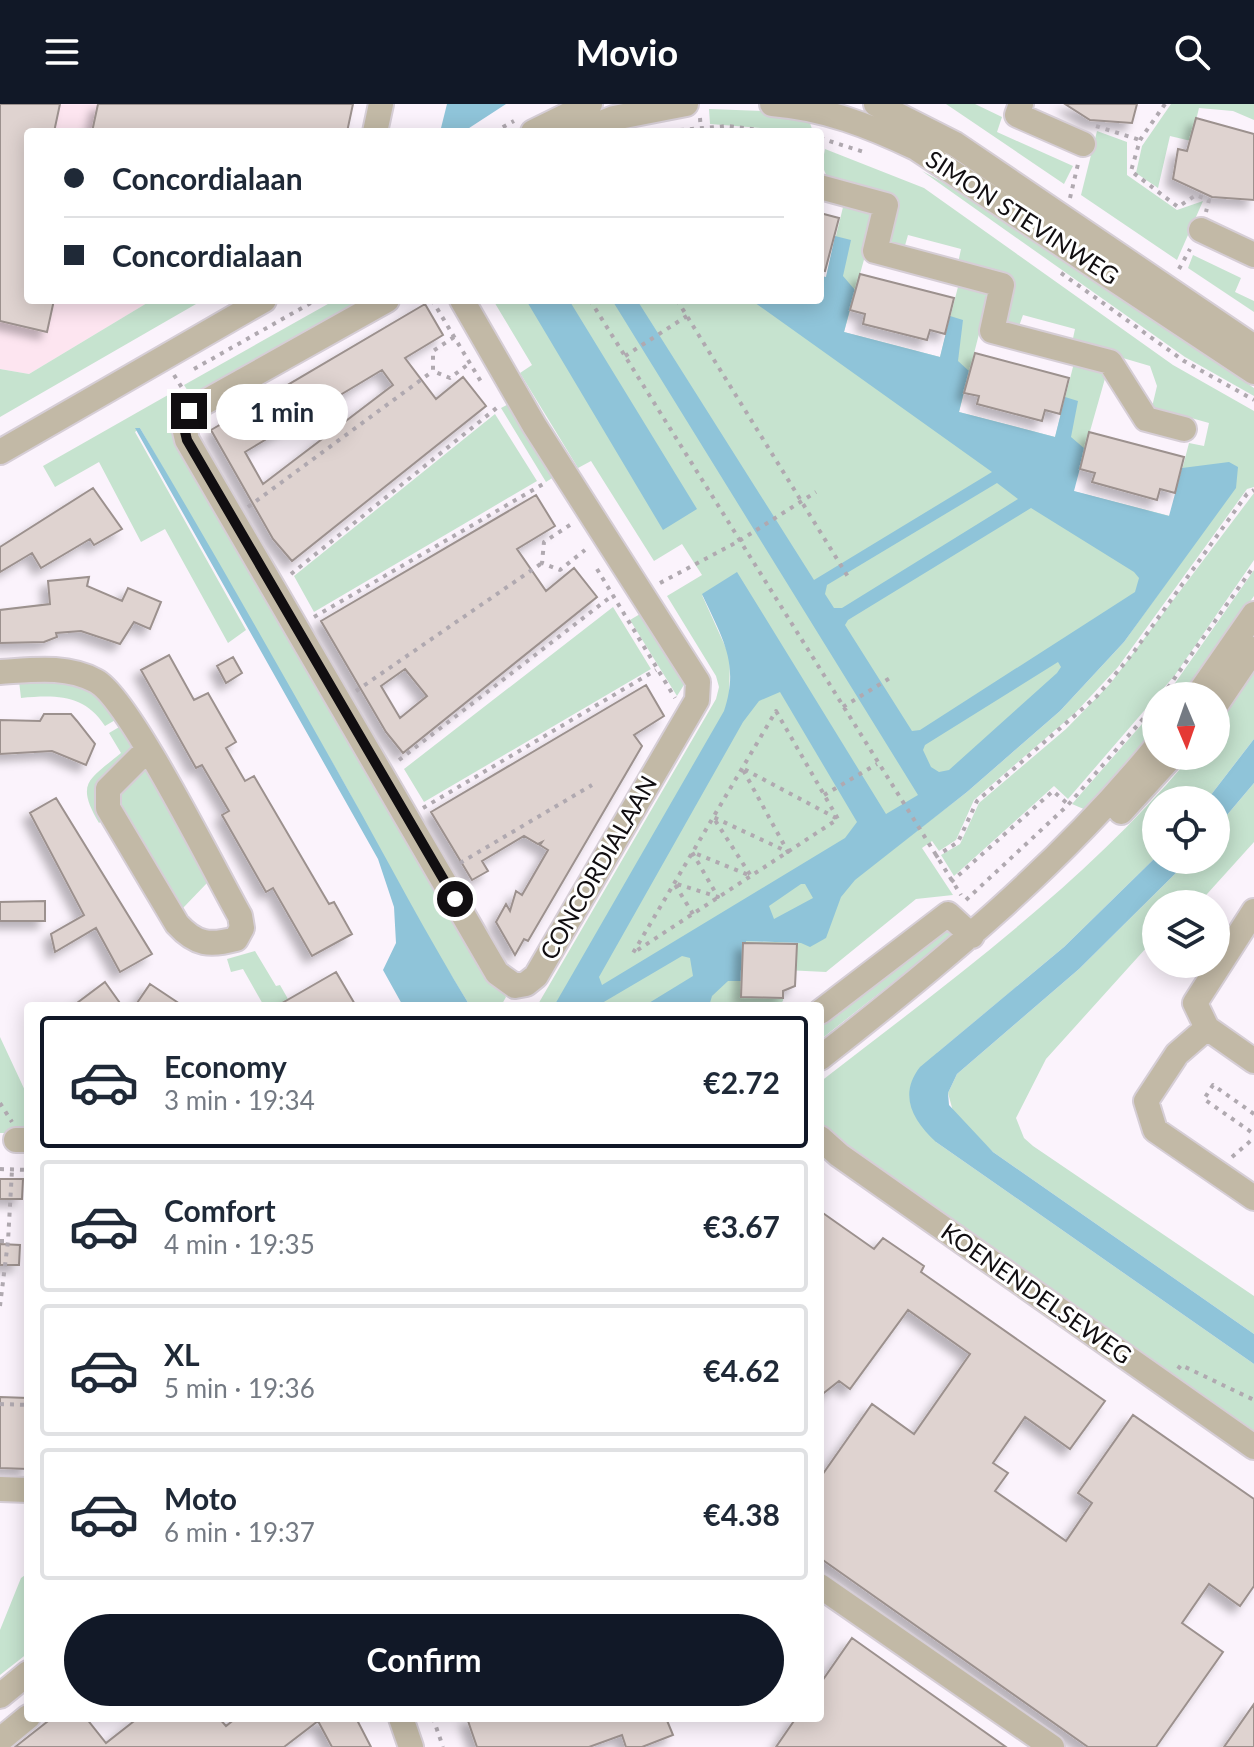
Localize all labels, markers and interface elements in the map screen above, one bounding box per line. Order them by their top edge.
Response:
icon: menu [40,30,84,74]
text: Movio [576,30,678,74]
icon: search [1170,30,1214,74]
street label: SIMON STEVINWEG [921,144,1125,290]
text: Concordialaan [112,160,303,196]
text: Concordialaan [112,237,303,273]
callout: 1 min [217,383,349,439]
route end [171,393,207,429]
text: 1 min [250,396,314,428]
north arrow [1142,682,1230,770]
map controls [1142,682,1230,978]
street label: CONCORDIALAAN [533,770,662,964]
button: locate [1142,786,1230,874]
route start [437,881,473,917]
button: layers [1142,890,1230,978]
icon: car [68,1046,140,1118]
text: Economy [164,1048,287,1084]
text: €2.72 [703,1064,780,1100]
text: 3 min · 19:34 [164,1084,315,1116]
icon: car [68,1190,140,1262]
text: Comfort [164,1192,276,1228]
text: €3.67 [703,1208,780,1244]
street label: KOENENDELSEWEG [936,1216,1138,1369]
text: 4 min · 19:35 [164,1228,315,1260]
icon: car [68,1334,140,1406]
text: XL [164,1336,200,1372]
text: €4.62 [703,1352,780,1388]
text: 5 min · 19:36 [164,1372,315,1404]
icon: car [68,1478,140,1550]
text: Moto [164,1480,237,1516]
text: €4.38 [703,1496,780,1532]
text: 6 min · 19:37 [164,1516,315,1548]
button: Confirm [64,1614,784,1706]

